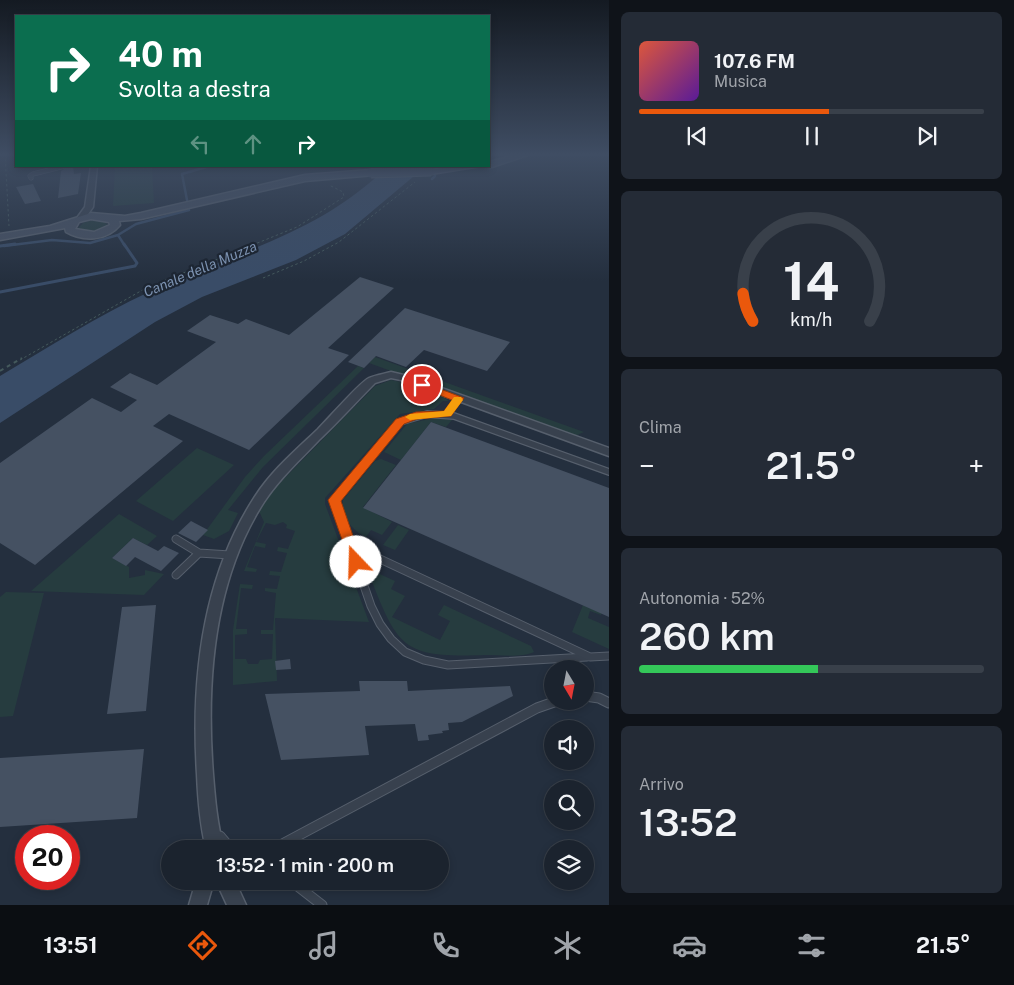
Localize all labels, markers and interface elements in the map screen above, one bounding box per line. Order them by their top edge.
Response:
text: 40 m [118,34,203,75]
icon: right [35,35,100,100]
text: 107.6 FM [714,50,795,72]
text: Musica [714,72,767,91]
text: Svolta a destra [118,76,271,102]
icon: previous [683,122,711,150]
icon: pause [798,122,826,150]
icon: next [913,122,941,150]
icon: left [186,130,214,158]
icon: ahead [239,130,267,158]
icon: right [292,130,320,158]
water label: Canale della Muzza [141,238,259,300]
text: 14 [783,251,840,312]
text: km/h [790,309,833,330]
pin [401,364,443,406]
icon: arrive [408,371,436,399]
text: Clima [639,418,682,437]
text: 21.5° [766,443,857,488]
text: − [639,449,655,482]
text: + [968,449,984,482]
position arrow [329,535,381,587]
text: Autonomia · 52% [639,589,765,608]
text: 260 km [639,614,775,659]
north arrow [544,660,594,710]
map controls [544,660,594,890]
button: sound [544,720,594,770]
text: Arrivo [639,775,684,794]
button: search [544,780,594,830]
text: 13:52 [639,800,738,845]
speed limit sign: 20 [15,825,80,890]
button: layers [544,840,594,890]
text: 13:52 · 1 min · 200 m [216,854,394,876]
icon: directions [185,928,220,963]
icon: music [306,928,341,963]
icon: phone [428,928,463,963]
icon: climate [550,928,585,963]
icon: car [672,928,707,963]
icon: filters [794,928,829,963]
text: 13:51 [43,932,98,958]
text: 21.5° [916,932,971,958]

